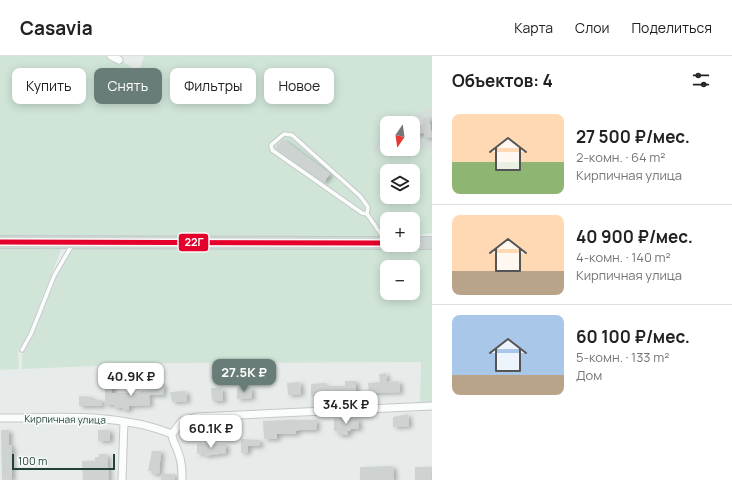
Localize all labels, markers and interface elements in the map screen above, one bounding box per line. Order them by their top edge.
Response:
text: Casavia [20,15,93,41]
text: Карта [514,18,553,37]
text: Слои [575,18,609,37]
text: Поделиться [631,18,712,37]
chip: Купить [12,68,86,104]
chip: Снять [94,68,162,104]
chip: Фильтры [170,68,256,104]
chip: Новое [264,68,334,104]
text: Объектов: 4 [452,69,553,92]
icon: filters [690,69,712,91]
north arrow [380,116,420,156]
map controls [380,116,420,300]
text: 27 500 ₽/мес. [576,125,690,148]
icon: home [484,130,532,178]
text: 2-комн. · 64 m² [576,148,666,166]
button: layers [380,164,420,204]
text: Кирпичная улица [576,166,682,184]
button: + [380,212,420,252]
text: 40 900 ₽/мес. [576,225,693,248]
icon: home [484,231,532,279]
line badge: 22Г [178,233,209,252]
text: 22Г [184,234,204,249]
text: 4-комн. · 140 m² [576,248,671,266]
button: − [380,260,420,300]
text: Кирпичная улица [576,266,682,284]
text: 60 100 ₽/мес. [576,325,690,348]
icon: home [484,331,532,379]
text: 5-комн. · 133 m² [576,348,669,366]
pin: 27.5K ₽ [207,359,281,393]
pin: 40.9K ₽ [94,363,168,397]
text: 27.5K ₽ [221,363,267,381]
text: Дом [576,366,602,384]
text: 40.9K ₽ [107,367,155,385]
pin: 34.5K ₽ [309,391,383,425]
text: 34.5K ₽ [323,395,369,413]
street label: Кирпичная улица [24,411,106,427]
pin: 60.1K ₽ [174,415,248,449]
text: 60.1K ₽ [189,419,233,437]
scale bar [12,452,115,471]
text: 100 m [18,453,47,468]

